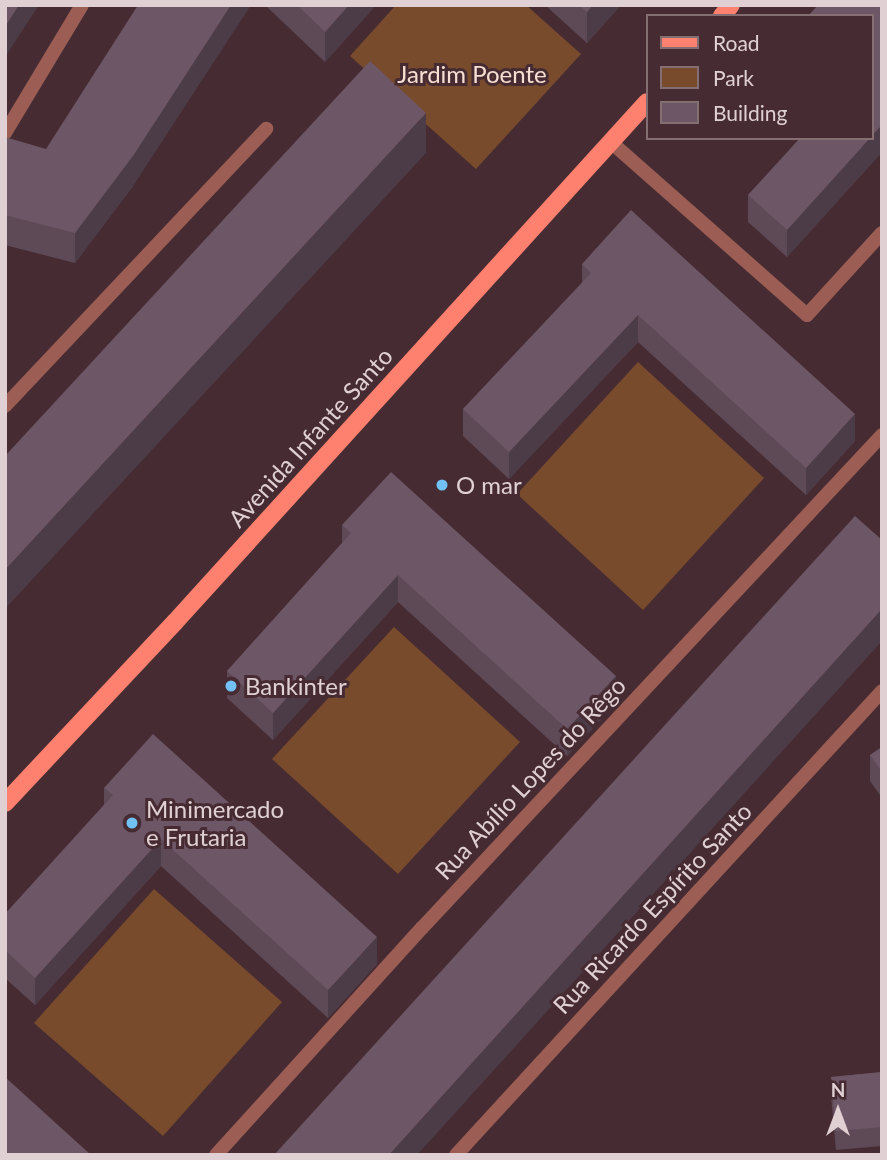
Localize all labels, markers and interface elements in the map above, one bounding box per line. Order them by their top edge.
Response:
legend [646,14,873,140]
text: Road [713,30,760,55]
park label: Jardim Poente [397,60,547,88]
text: Park [713,65,754,90]
text: Building [713,100,788,125]
street label: Avenida Infante Santo [222,341,398,533]
place label: O mar [456,471,522,499]
marker: O mar [434,477,450,493]
street label: Rua Abílio Lopes do Rêgo [429,671,631,885]
place label: Bankinter [245,672,347,700]
marker: Bankinter [223,678,239,694]
place label: Minimercado e Frutaria [146,795,284,851]
street label: Rua Ricardo Espírito Santo [547,797,757,1019]
marker: Minimercado e Frutaria [124,815,140,831]
north arrow [803,1076,873,1146]
text: N [831,1078,845,1101]

